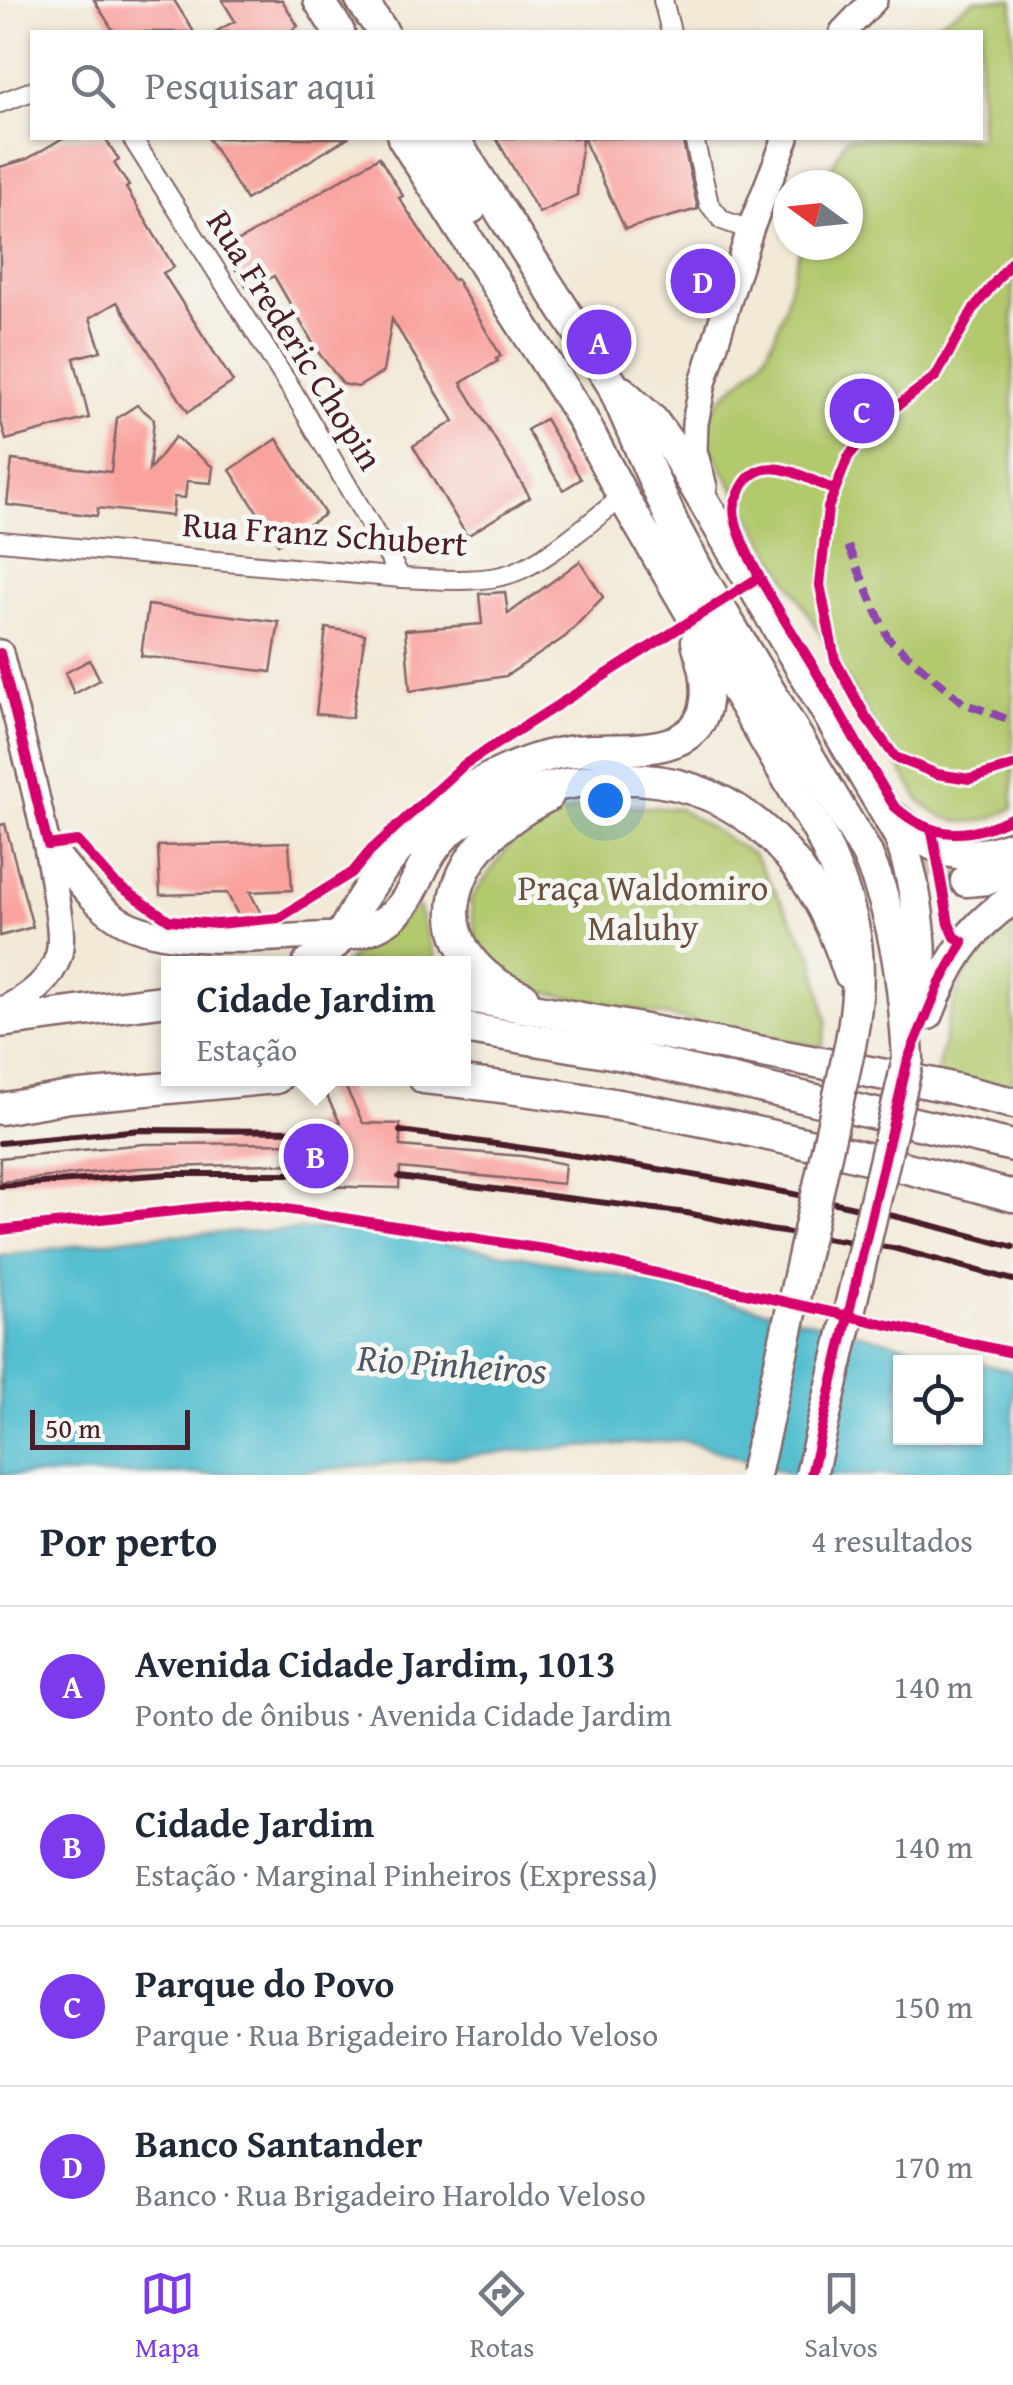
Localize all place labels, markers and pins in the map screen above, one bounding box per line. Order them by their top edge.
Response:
pin: D [670,244,736,318]
pin: A [566,304,632,380]
pin: C [830,374,894,448]
pin: B [284,1118,348,1194]

